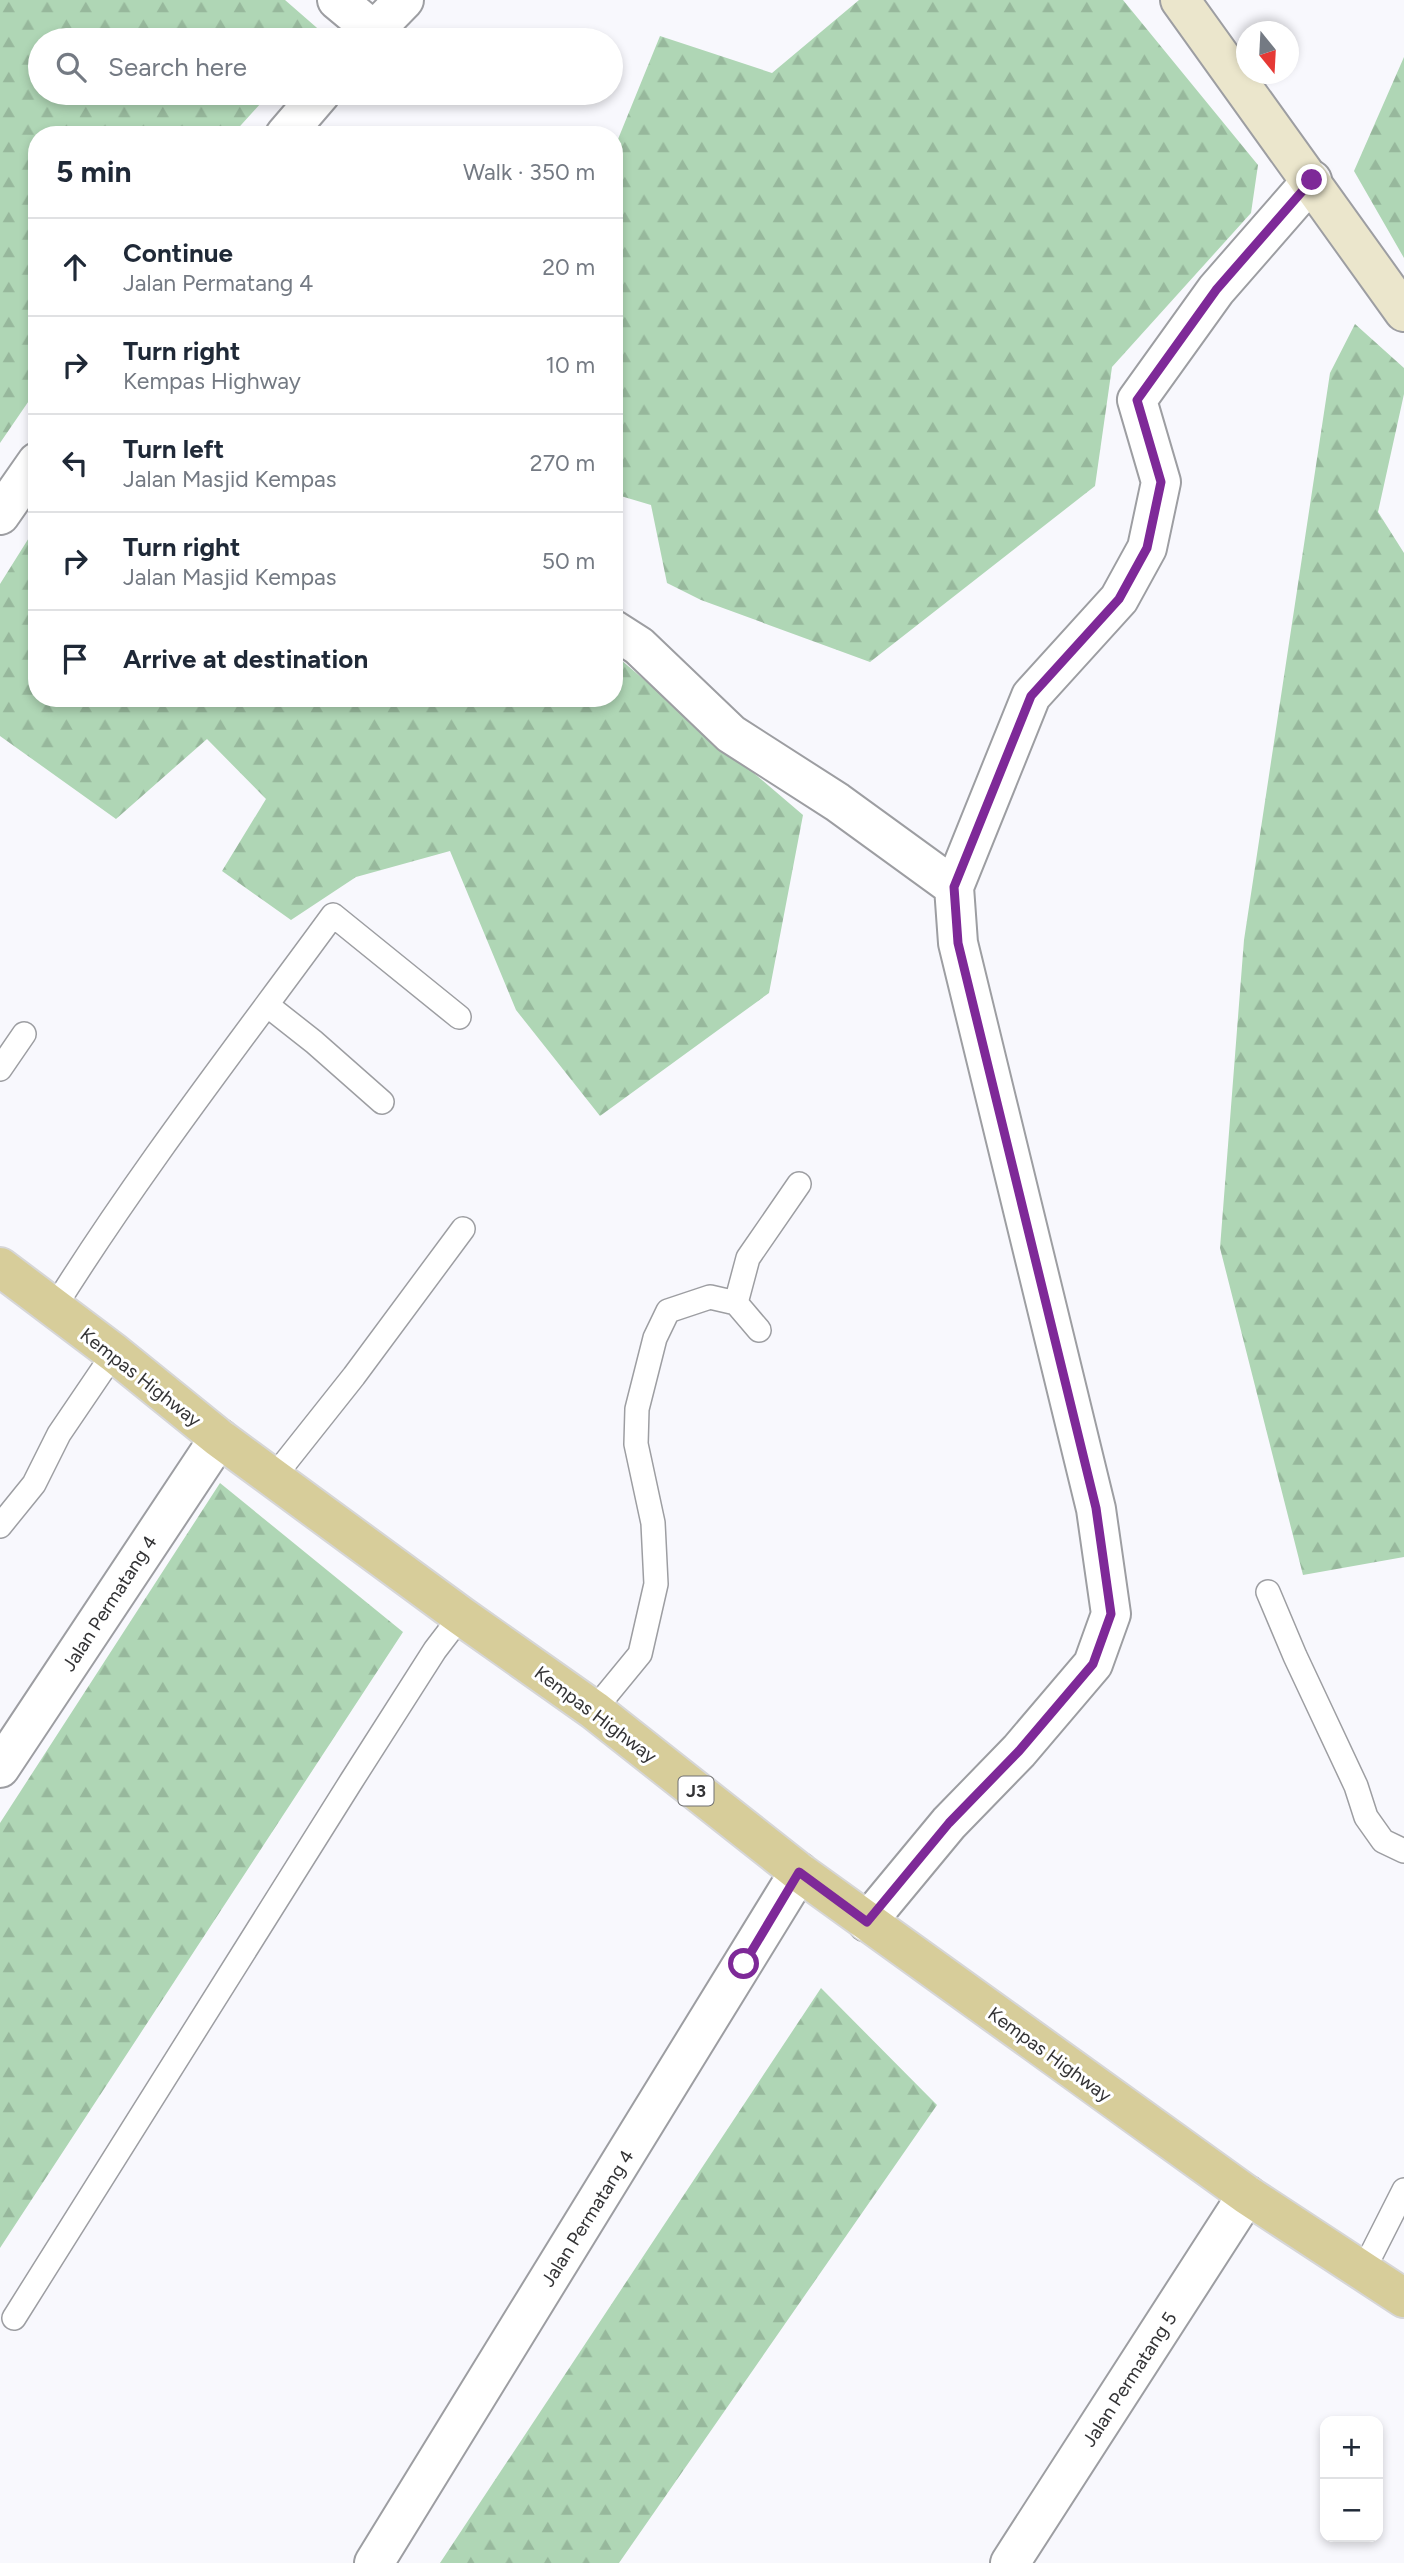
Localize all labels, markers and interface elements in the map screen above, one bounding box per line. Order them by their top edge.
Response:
north arrow [1236,21,1299,84]
search box [28,28,623,105]
icon: search [52,48,90,86]
text: Search here [108,51,247,83]
text: 5 min [56,153,132,190]
text: Walk · 350 m [463,158,595,186]
route end [1296,164,1327,195]
text: Continue [123,237,233,269]
icon: ahead [56,248,94,286]
text: 20 m [542,253,595,281]
text: Jalan Permatang 4 [123,269,313,297]
text: Turn right [123,335,240,367]
icon: right [56,346,94,384]
text: 10 m [546,351,595,379]
text: Kempas Highway [123,367,301,395]
text: Turn left [123,433,224,465]
icon: left [56,444,94,482]
text: 270 m [530,449,595,477]
text: Jalan Masjid Kempas [123,465,336,493]
text: Turn right [123,531,240,563]
icon: right [56,542,94,580]
text: 50 m [542,547,595,575]
text: Jalan Masjid Kempas [123,563,336,591]
icon: arrive [56,640,94,678]
text: Arrive at destination [123,643,368,675]
street label: Kempas Highway [76,1323,206,1432]
street label: Jalan Permatang 4 [57,1531,162,1675]
street label: Kempas Highway [530,1661,661,1768]
road number: J3 [678,1776,714,1806]
route start [728,1948,759,1979]
street label: Kempas Highway [984,2002,1116,2107]
street label: Jalan Permatang 4 [536,2145,639,2291]
street label: Jalan Permatang 5 [1077,2307,1182,2451]
map controls [1320,2416,1383,2542]
button: + [1320,2416,1383,2479]
button: − [1320,2479,1383,2542]

